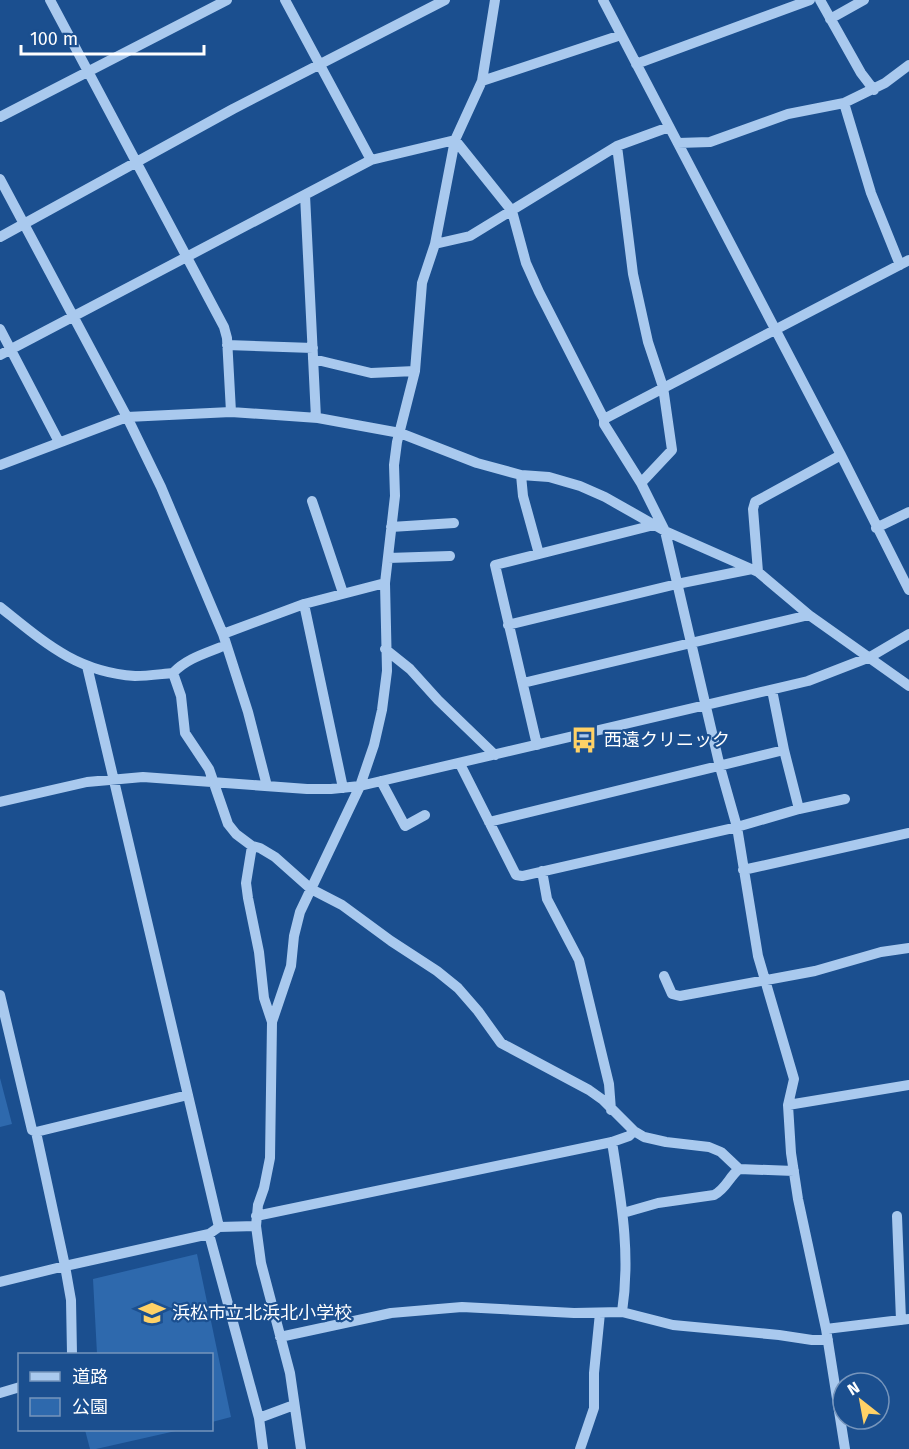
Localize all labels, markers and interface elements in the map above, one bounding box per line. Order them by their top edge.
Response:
scale bar [21,18,204,56]
text: 100 m [30,28,78,50]
bus stop icon: 西遠クリニック [569,725,599,755]
place label: 西遠クリニック [604,729,730,751]
school or university icon: 浜松市立北浜北小学校 [137,1298,167,1328]
place label: 浜松市立北浜北小学校 [172,1302,352,1324]
legend [18,1353,213,1431]
text: 道路 [72,1366,108,1388]
north arrow [831,1371,891,1431]
text: N [844,1378,863,1399]
text: 公園 [72,1396,108,1418]

